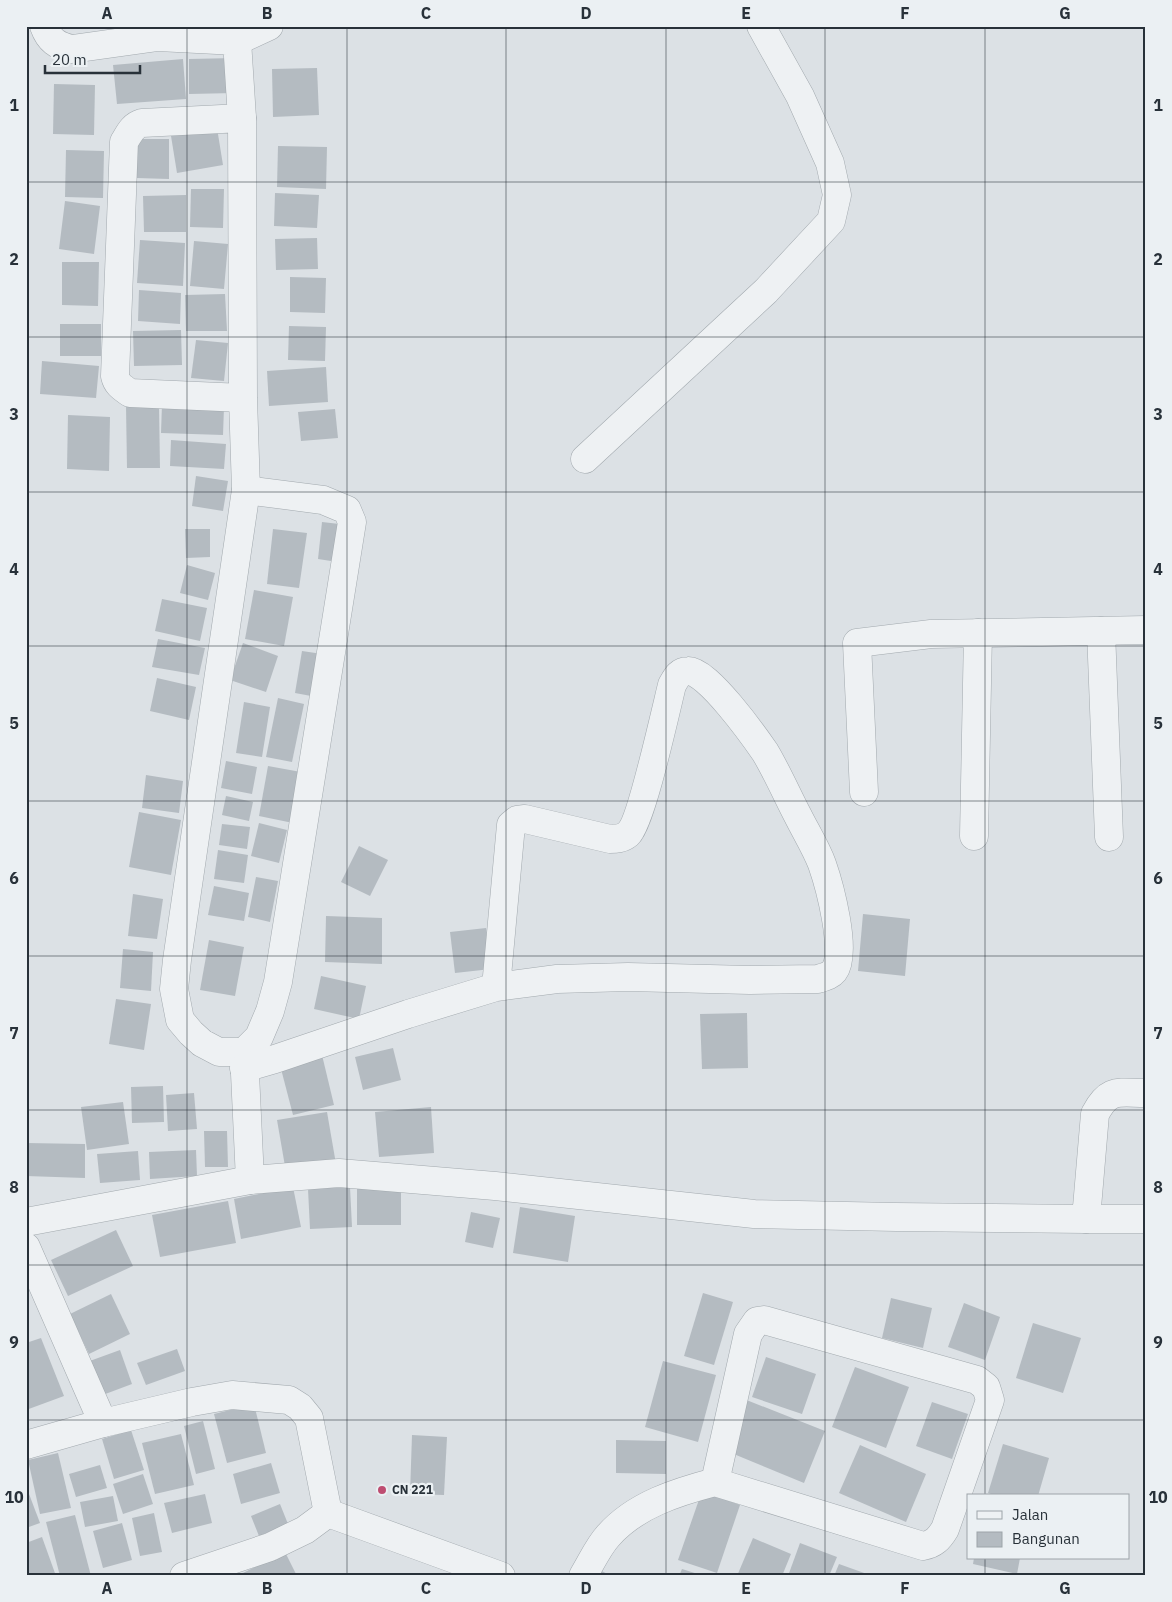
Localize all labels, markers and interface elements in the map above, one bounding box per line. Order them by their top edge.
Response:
text: A [102,3,113,23]
text: B [262,3,273,23]
text: C [421,3,431,23]
text: D [580,3,592,23]
text: E [741,3,751,23]
text: F [900,3,910,23]
text: G [1059,3,1071,23]
scale bar [45,42,140,74]
text: 20 m [52,50,87,69]
text: 1 [9,95,19,115]
text: 1 [1153,95,1163,115]
text: 2 [9,249,19,269]
text: 2 [1153,249,1163,269]
text: 3 [9,404,19,424]
text: 3 [1153,404,1163,424]
text: 4 [9,559,19,579]
text: 4 [1153,559,1163,579]
text: 5 [9,713,19,733]
text: 5 [1153,713,1163,733]
text: 6 [9,868,19,888]
text: 6 [1153,868,1163,888]
text: 7 [9,1023,19,1043]
text: 7 [1153,1023,1163,1043]
text: 8 [9,1177,19,1197]
text: 8 [1153,1177,1163,1197]
text: 9 [9,1332,19,1352]
text: 9 [1153,1332,1163,1352]
place label: CN 221 [392,1482,433,1497]
marker: CN 221 [376,1484,388,1496]
text: 10 [4,1487,24,1507]
text: 10 [1148,1487,1168,1507]
legend [967,1494,1130,1560]
text: Jalan [1012,1505,1048,1524]
text: Bangunan [1012,1529,1080,1548]
text: A [102,1578,113,1598]
text: B [262,1578,273,1598]
text: C [421,1578,431,1598]
text: D [580,1578,592,1598]
text: E [741,1578,751,1598]
text: F [900,1578,910,1598]
text: G [1059,1578,1071,1598]

